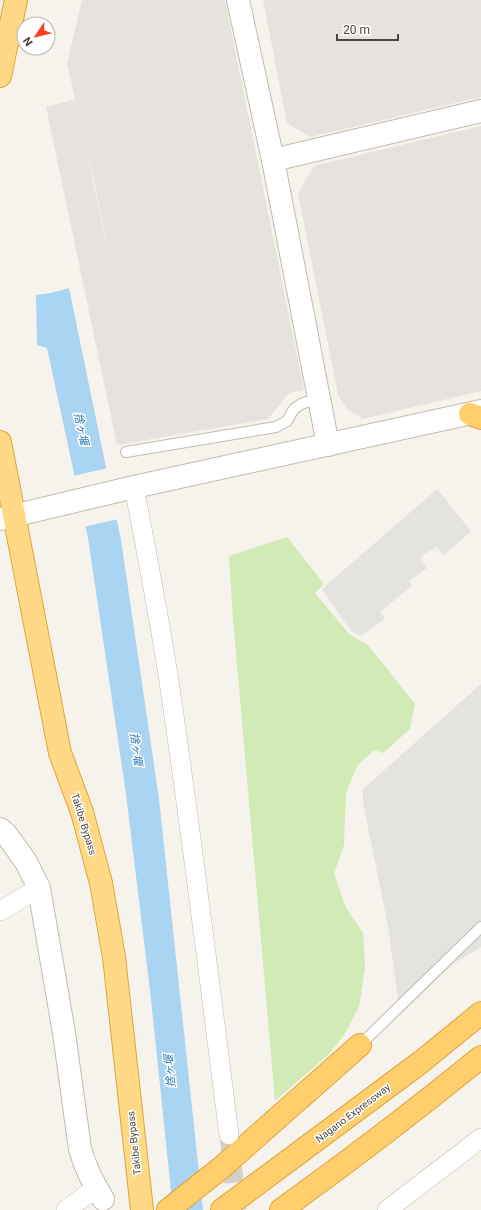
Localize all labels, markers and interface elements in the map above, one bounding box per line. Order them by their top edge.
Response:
north arrow [16,16,56,56]
scale bar [337,16,398,42]
text: 20 m [343,23,370,37]
text: N [21,34,36,48]
water label: 捨ヶ堰 [71,412,91,448]
water label: 捨ヶ堰 [128,732,145,768]
street label: Takibe Bypass [69,792,99,856]
water label: 捨ヶ堰 [162,1052,178,1088]
street label: Nagano Expressway [314,1081,393,1145]
street label: Takibe Bypass [125,1111,143,1175]

